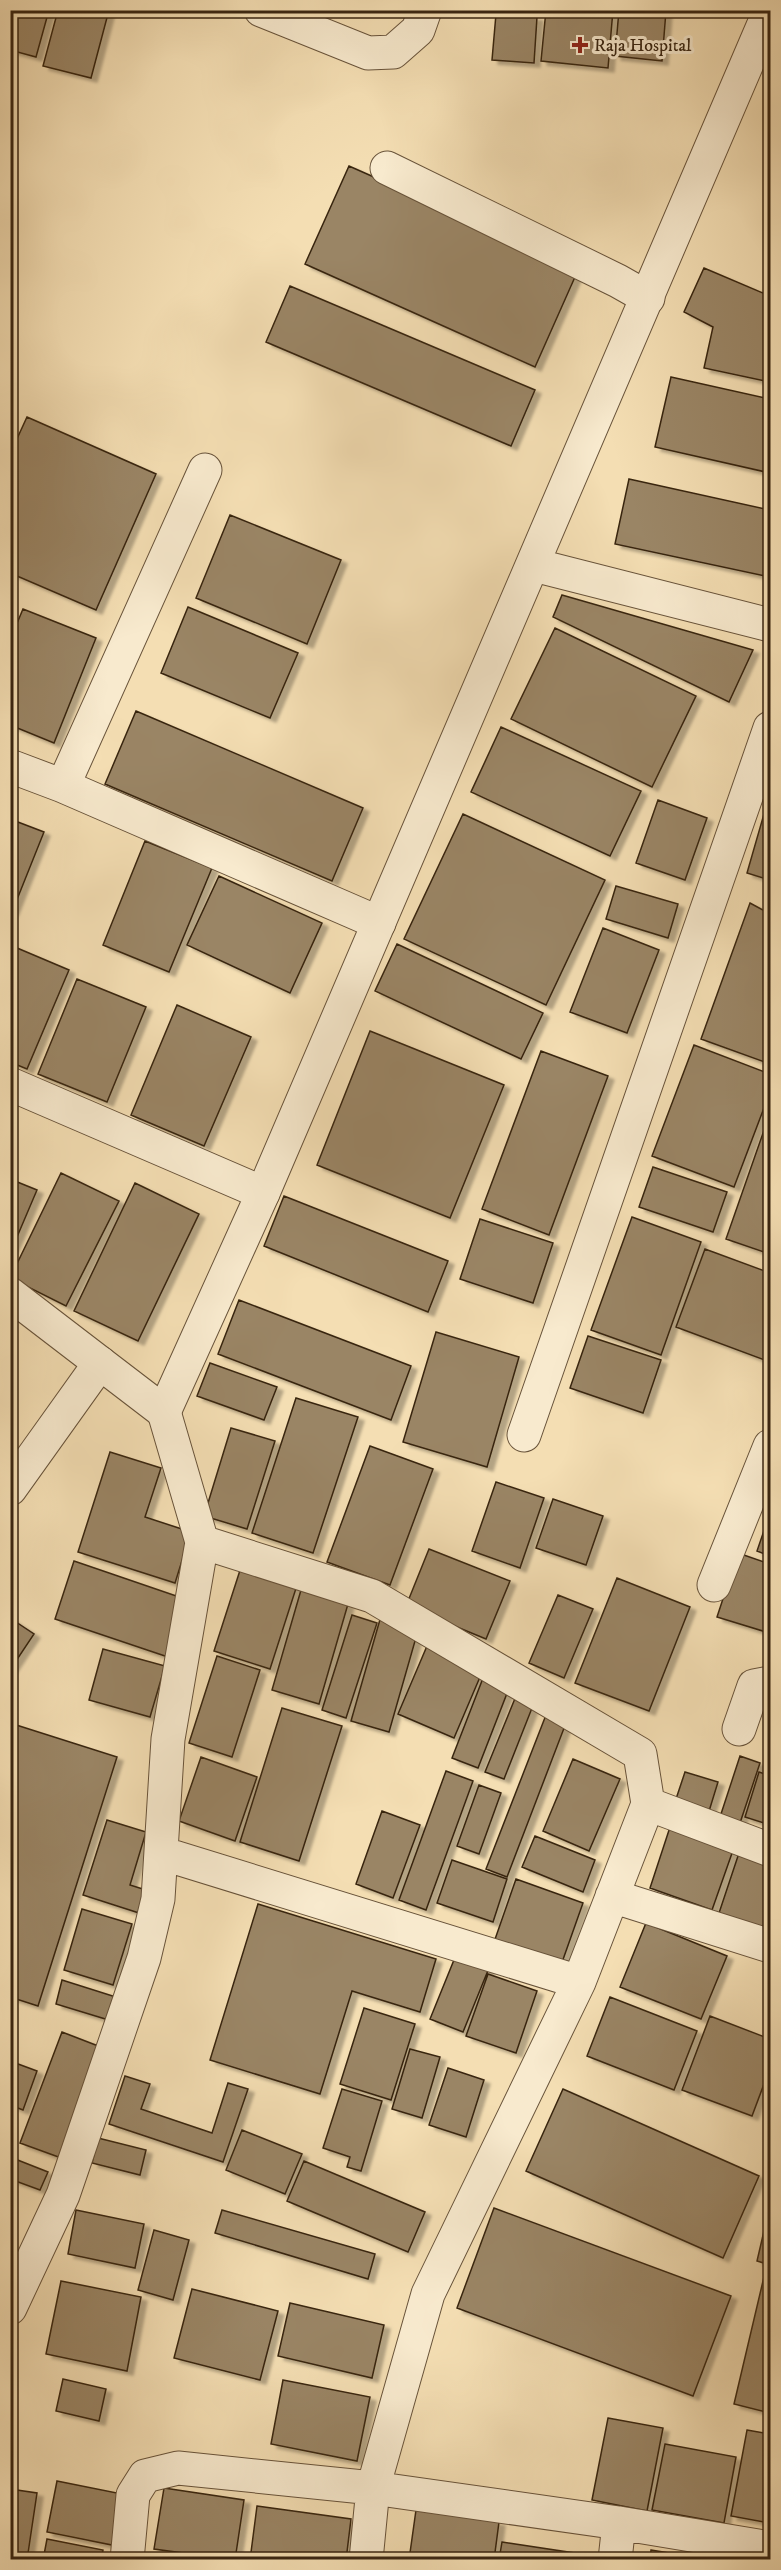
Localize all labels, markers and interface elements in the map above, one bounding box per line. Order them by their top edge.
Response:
place label: Raja Hospital [594,35,692,57]
marker: Raja Hospital [571,36,589,54]

